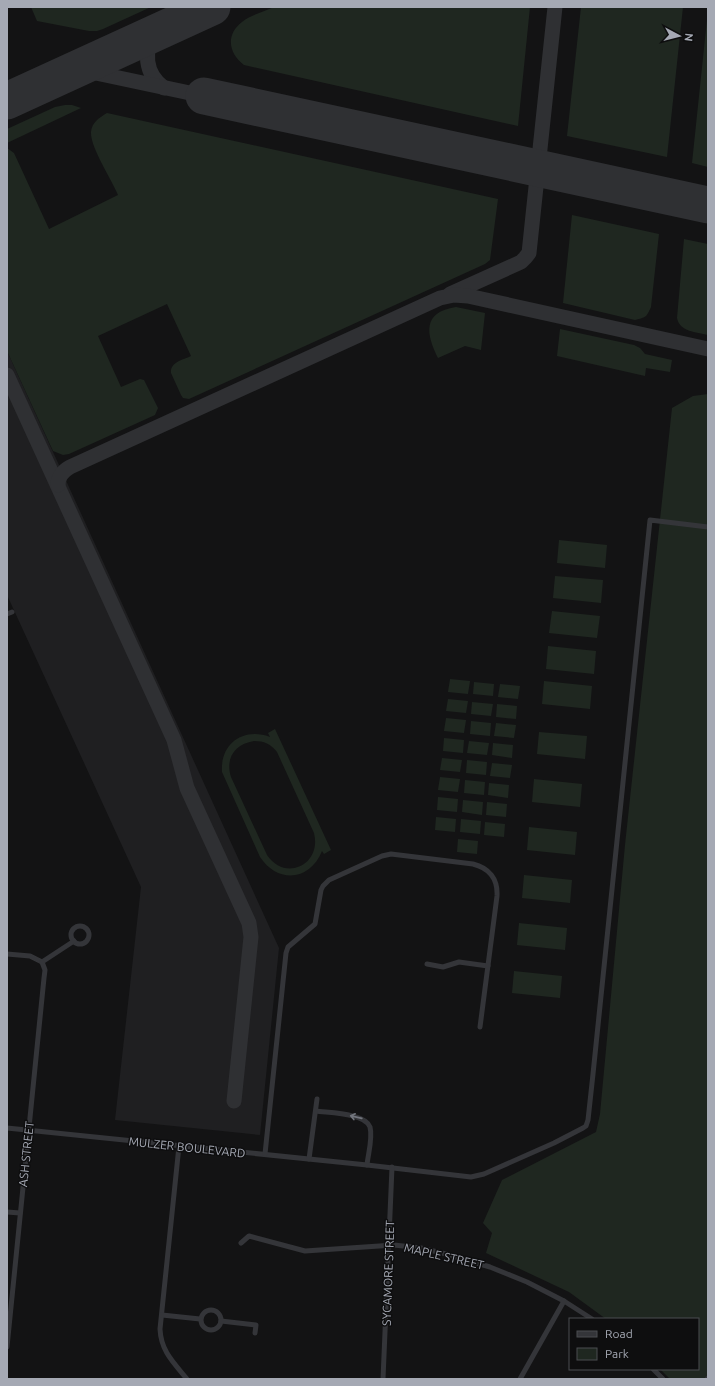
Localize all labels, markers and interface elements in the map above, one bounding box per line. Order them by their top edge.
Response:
north arrow [659,16,699,56]
text: N [682,32,695,42]
one-way arrow [350,1113,363,1121]
street label: ASH STREET [16,1120,36,1187]
street label: MULZER BOULEVARD [128,1134,246,1160]
street label: SYCAMORE STREET [380,1220,396,1326]
street label: MAPLE STREET [403,1240,486,1272]
legend [569,1318,699,1370]
text: Road [605,1327,633,1340]
text: Park [605,1347,629,1360]

